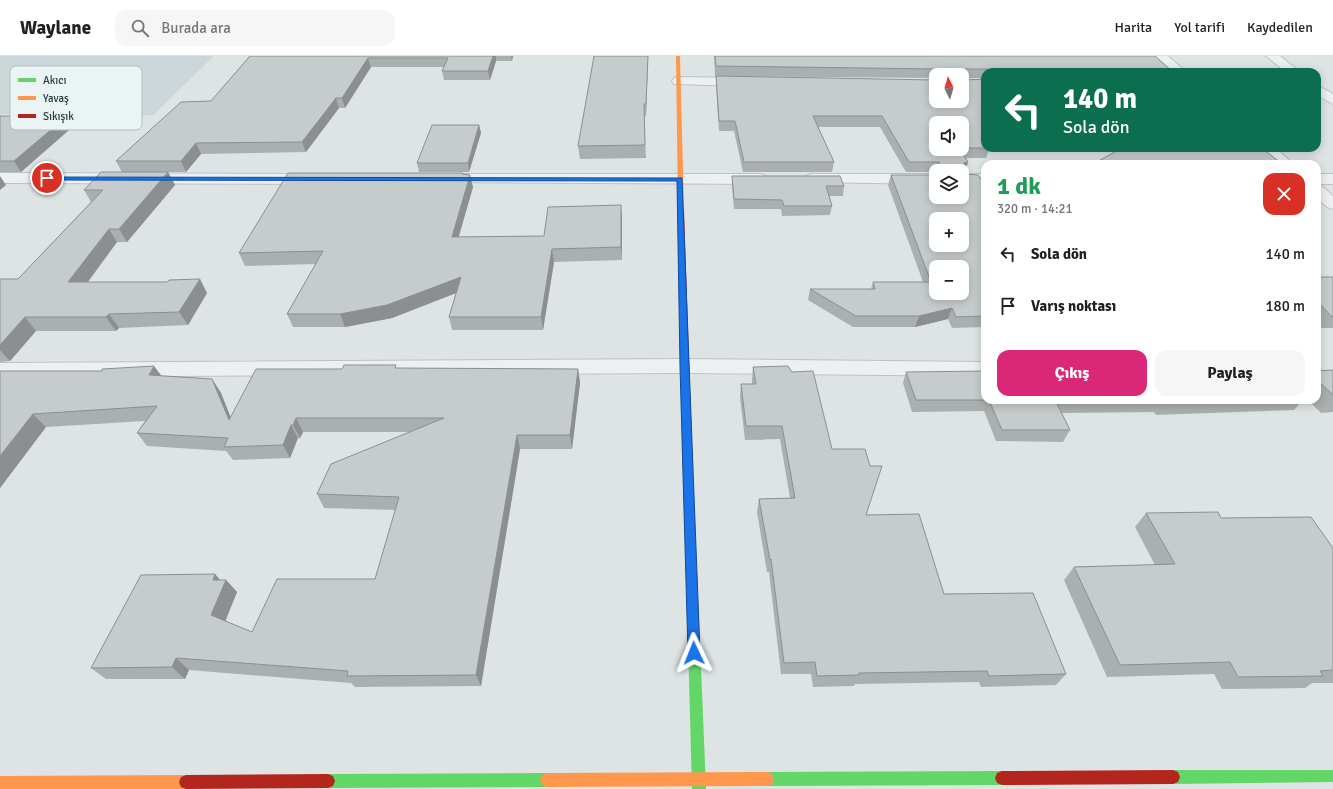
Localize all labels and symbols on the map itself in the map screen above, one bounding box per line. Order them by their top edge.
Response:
legend [10,66,142,130]
north arrow [929,68,969,108]
text: Akıcı [43,74,66,87]
text: Yavaş [43,92,69,105]
text: Sıkışık [43,110,74,123]
pin [30,161,64,195]
position arrow [673,632,715,674]

